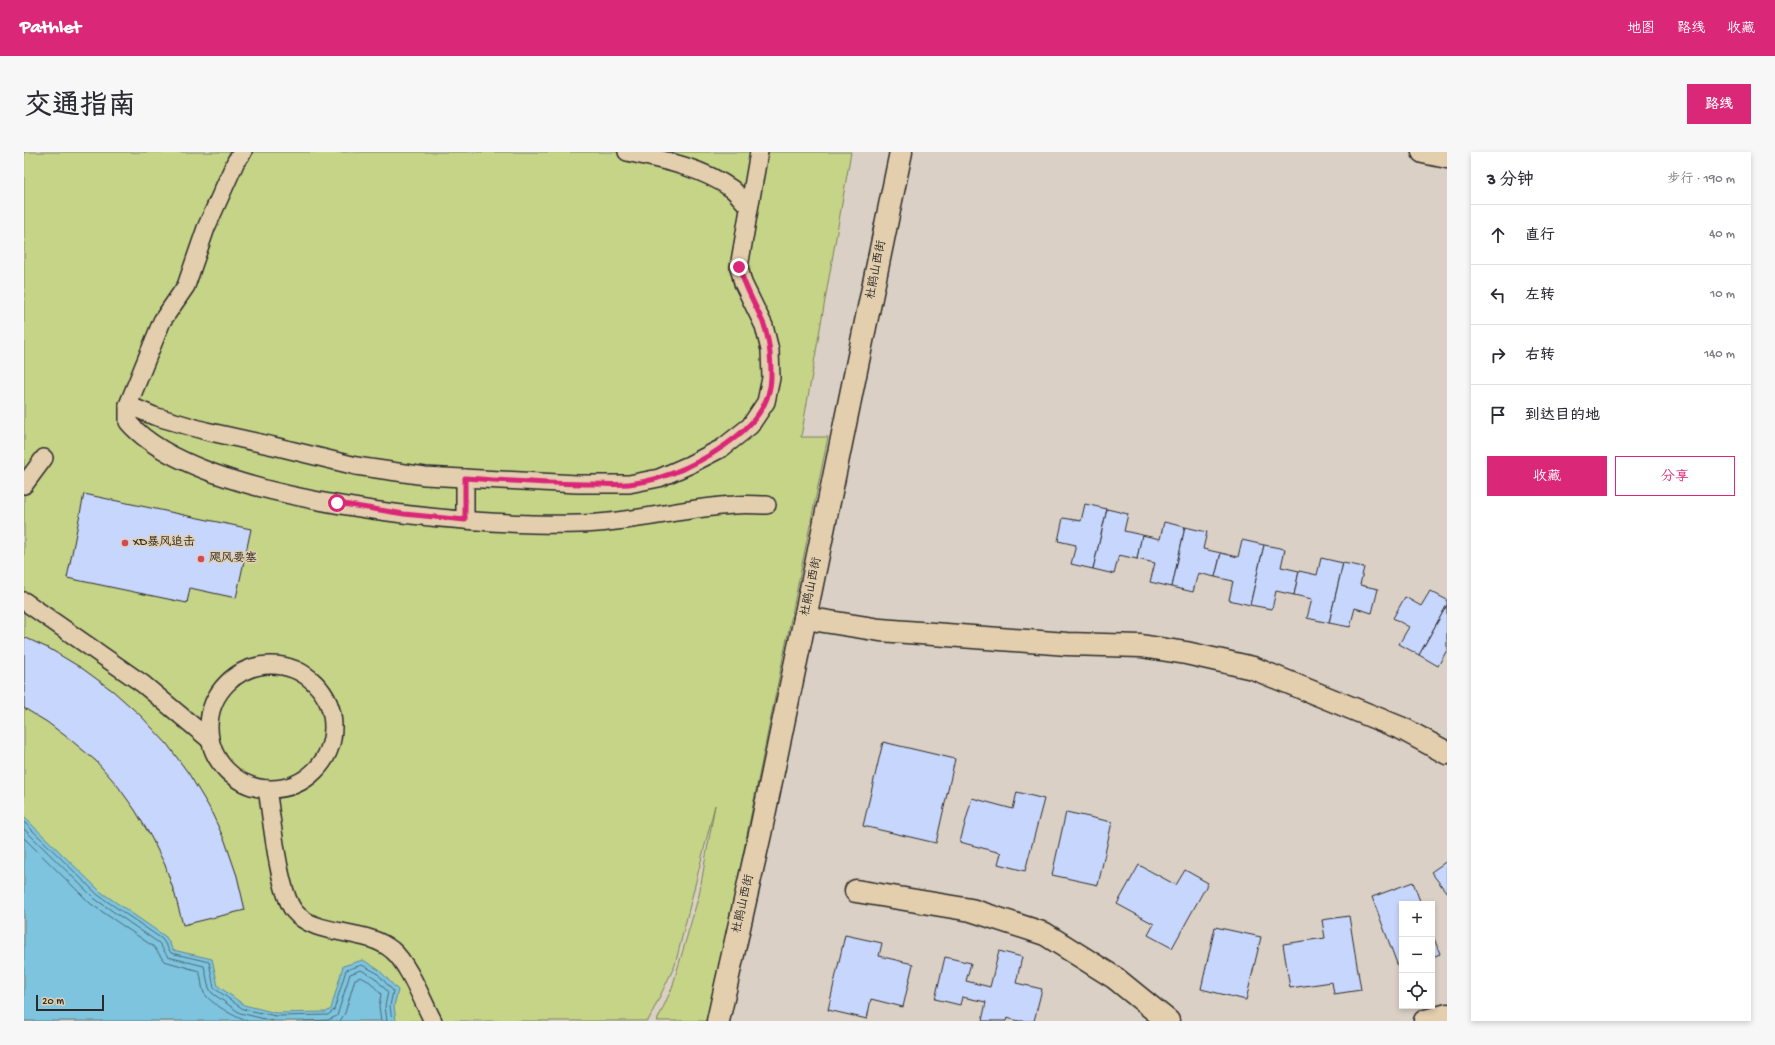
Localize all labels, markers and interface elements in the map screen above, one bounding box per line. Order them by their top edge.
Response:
text: Pathlet [20,17,81,40]
text: 地图 [1627,21,1655,38]
text: 路线 [1677,21,1705,38]
text: 收藏 [1727,21,1755,38]
button: 路线 [1687,84,1751,124]
text: 交通指南 [24,91,136,124]
text: 3 分钟 [1487,171,1534,191]
text: 步行 · 190 m [1667,172,1735,187]
icon: ahead [1487,224,1509,246]
text: 直行 [1525,227,1555,245]
text: 40 m [1709,227,1735,242]
street label: 杜鹃山西街 [863,239,890,301]
route end [730,258,748,276]
icon: left [1487,284,1509,306]
text: 左转 [1525,287,1555,305]
text: 10 m [1710,287,1735,302]
icon: right [1487,344,1509,366]
text: 右转 [1525,347,1555,365]
text: 140 m [1704,347,1735,362]
icon: arrive [1487,404,1509,426]
text: 到达目的地 [1525,407,1600,425]
button: 收藏 [1487,456,1607,496]
button: 分享 [1615,456,1735,496]
route start [328,494,346,512]
place label: XD暴风追击 [132,535,195,550]
marker: XD暴风追击 [120,538,130,548]
place label: 飓风要塞 [209,551,257,566]
marker: 飓风要塞 [196,554,206,564]
street label: 杜鹃山西街 [798,556,825,618]
street label: 杜鹃山西街 [729,873,758,935]
map controls [1399,901,1435,1009]
button: + [1399,901,1435,937]
button: − [1399,937,1435,973]
button: locate [1399,973,1435,1009]
scale bar [36,993,104,1012]
text: 20 m [42,996,64,1008]

